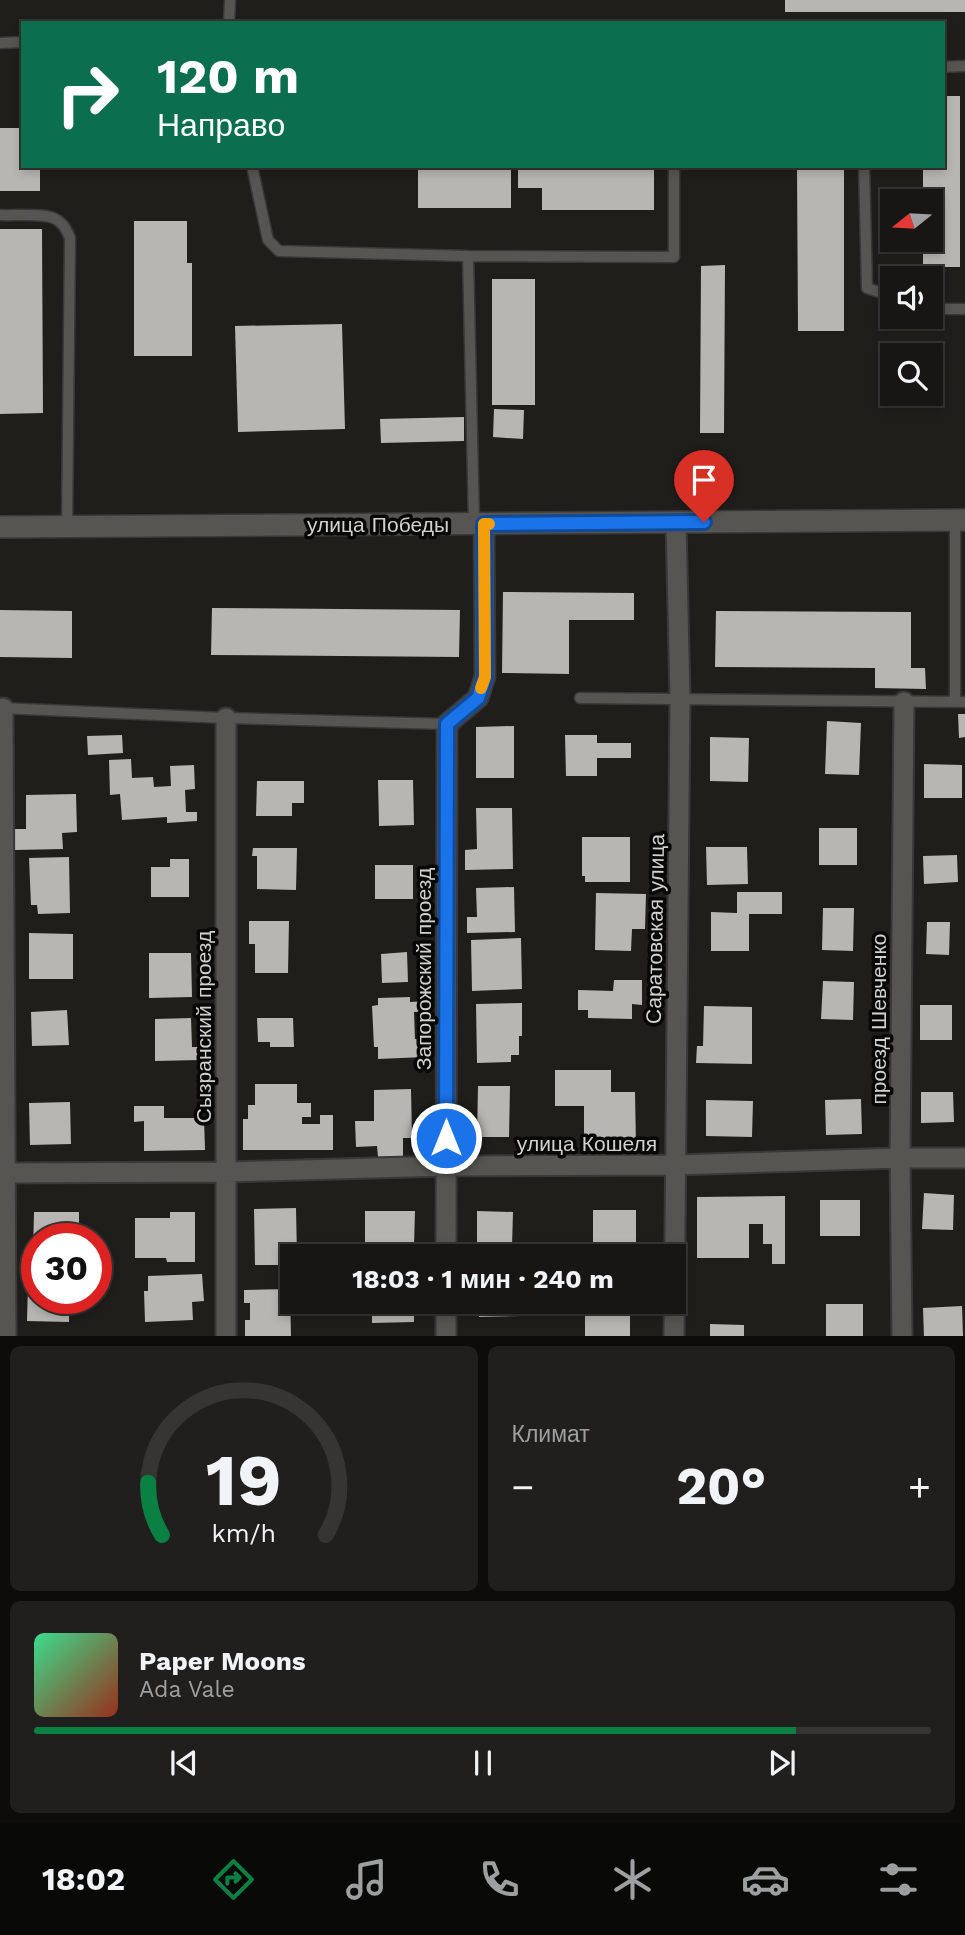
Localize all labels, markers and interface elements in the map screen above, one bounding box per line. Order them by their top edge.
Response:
text: 120 m [157,47,299,105]
icon: right [42,49,133,140]
text: Направо [157,106,285,144]
north arrow [880,189,943,252]
map controls [880,189,943,406]
button: sound [880,266,943,329]
button: search [880,343,943,406]
pin [674,450,734,522]
icon: arrive [685,461,723,499]
street label: улица Победы [307,512,449,537]
street label: Саратовская улица [641,833,669,1024]
street label: Запорожский проезд [411,868,436,1070]
street label: Сызранский проезд [191,931,216,1123]
street label: проезд Шевченко [866,934,891,1105]
position arrow [409,1101,483,1175]
street label: улица Кошеля [517,1131,657,1156]
speed limit sign: 30 [21,1223,112,1314]
text: 18:03 · 1 мин · 240 m [352,1264,614,1294]
text: Климат [512,1421,590,1448]
text: 19 [206,1437,282,1523]
text: 20° [676,1456,766,1517]
text: − [512,1465,534,1509]
text: + [908,1465,931,1509]
text: km/h [212,1518,276,1547]
text: Paper Moons [139,1646,306,1676]
text: Ada Vale [139,1676,235,1703]
icon: previous [165,1744,203,1782]
icon: pause [464,1744,502,1782]
icon: next [763,1744,801,1782]
icon: directions [209,1855,258,1904]
icon: music [342,1855,391,1904]
icon: phone [475,1855,524,1904]
icon: climate [608,1855,657,1904]
icon: car [741,1855,790,1904]
icon: filters [874,1855,923,1904]
text: 18:02 [42,1860,125,1898]

